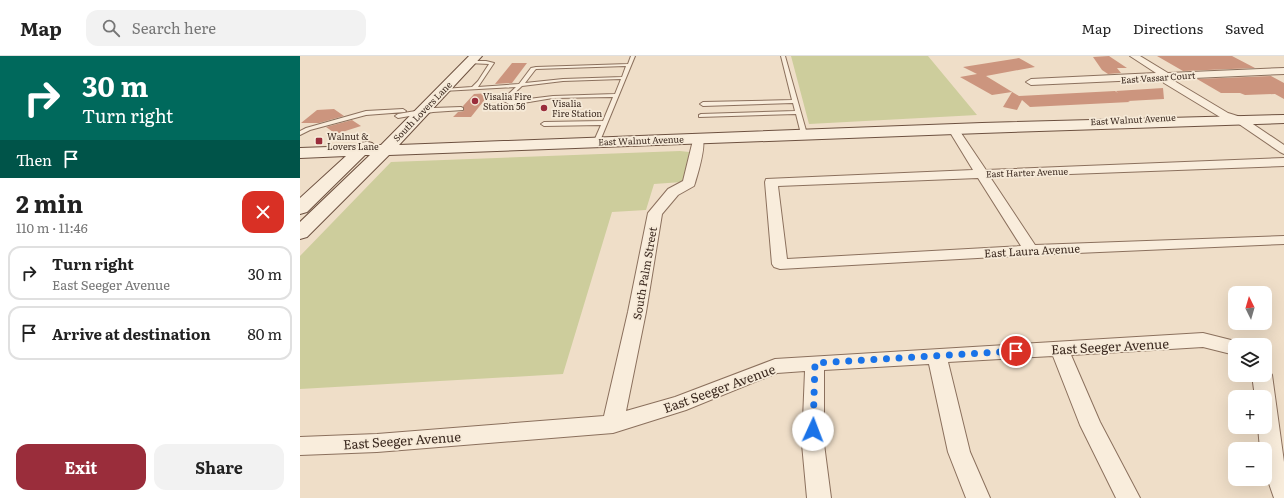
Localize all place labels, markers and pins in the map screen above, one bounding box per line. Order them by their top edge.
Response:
place label: Visalia Fire Station 56 [483,89,532,113]
marker: Visalia Fire Station 56 [470,96,480,106]
place label: Visalia Fire Station [552,96,602,120]
marker: Visalia Fire Station [539,103,549,113]
place label: Walnut & Lovers Lane [327,129,379,153]
marker: Walnut & Lovers Lane [314,136,324,146]
pin [999,334,1033,368]

